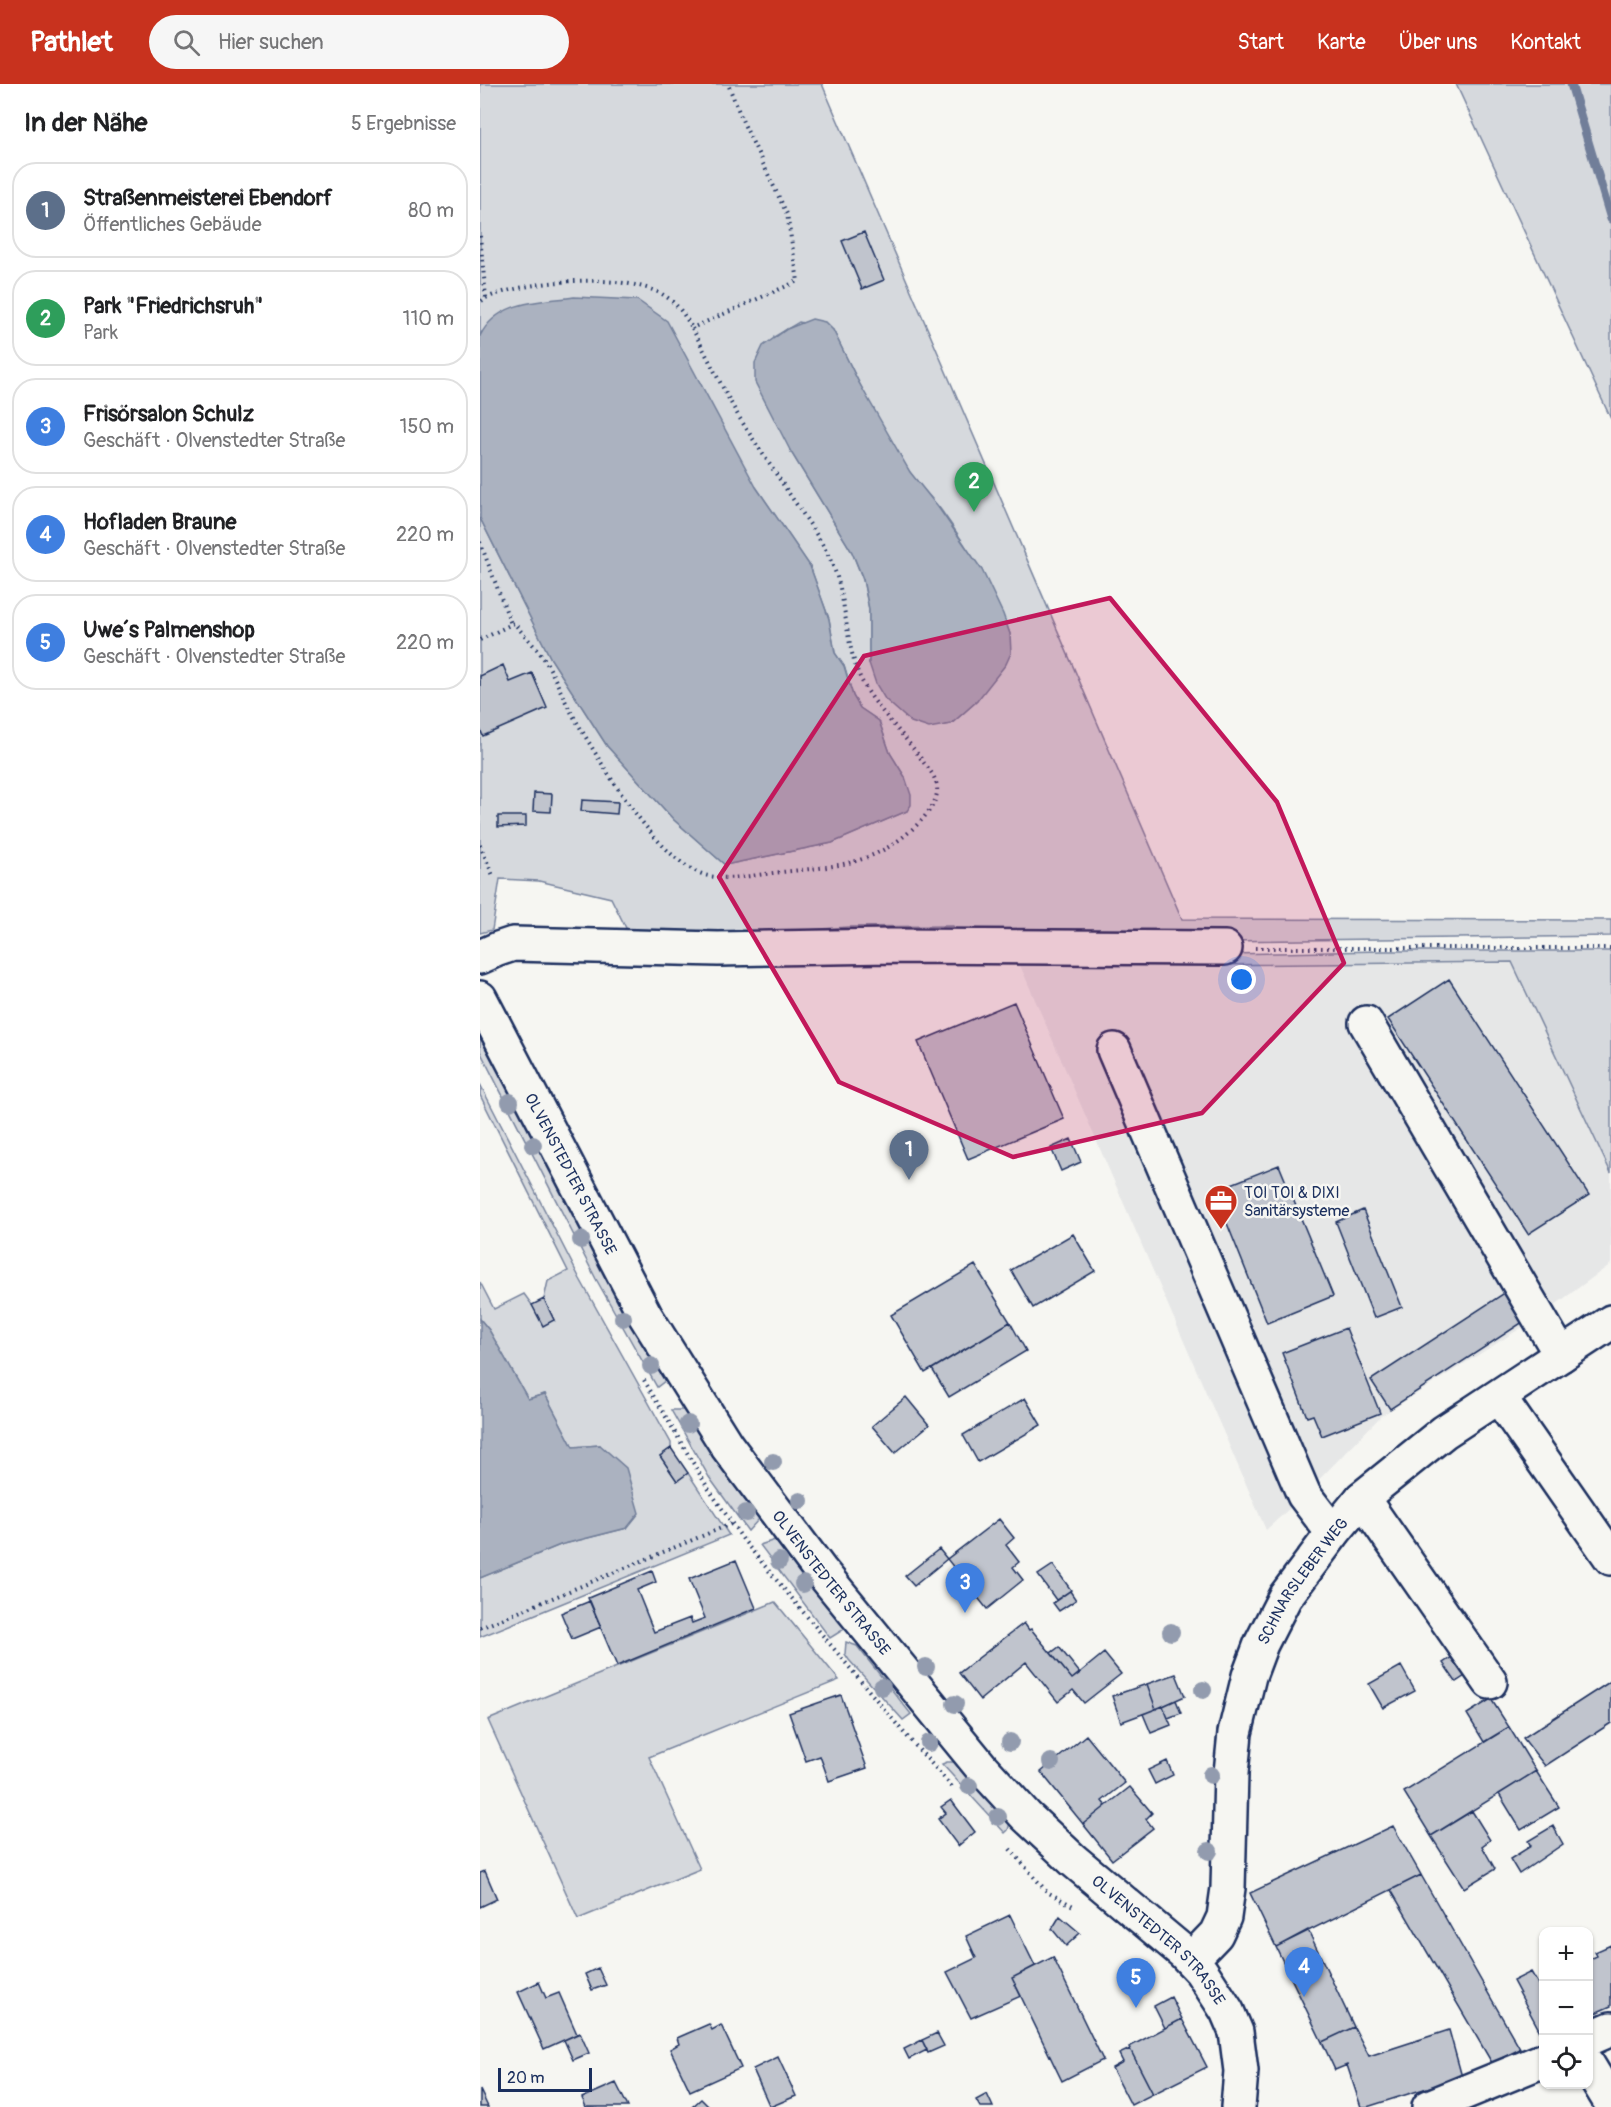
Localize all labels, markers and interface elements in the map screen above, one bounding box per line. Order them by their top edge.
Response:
search box [149,15,569,69]
text: Pathlet [30,25,113,60]
icon: search [170,26,203,59]
text: Hier suchen [218,28,324,56]
text: Start [1238,29,1284,56]
text: Karte [1317,29,1366,56]
text: Über uns [1399,29,1477,56]
text: Kontakt [1510,29,1581,56]
text: In der Nähe [24,107,147,139]
text: 5 Ergebnisse [351,111,456,136]
text: Straßenmeisterei Ebendorf [83,184,332,212]
text: 1 [42,198,49,223]
text: 80 m [408,198,454,223]
text: Öffentliches Gebäude [83,212,262,237]
text: Park "Friedrichsruh" [83,292,263,320]
text: 2 [40,306,51,331]
text: 110 m [403,306,454,331]
text: Park [83,320,118,345]
text: Frisörsalon Schulz [83,400,254,428]
text: 3 [40,414,51,439]
text: 150 m [400,414,454,439]
text: Geschäft · Olvenstedter Straße [83,428,345,453]
pin: 2 [954,462,994,512]
text: Hofladen Braune [83,508,236,536]
text: 4 [40,522,51,547]
text: 220 m [396,522,454,547]
text: Geschäft · Olvenstedter Straße [83,536,345,561]
text: Uwe´s Palmenshop [83,616,255,644]
text: 5 [40,630,51,655]
text: 220 m [396,630,454,655]
text: Geschäft · Olvenstedter Straße [83,644,345,669]
your location [1227,965,1256,994]
street label: OLVENSTEDTER STRASSE [520,1090,621,1258]
pin: 1 [890,1130,928,1180]
office icon: TOI TOI & DIXI Sanitärsysteme [1203,1183,1239,1230]
place label: TOI TOI & DIXI Sanitärsysteme [1244,1183,1349,1221]
street label: OLVENSTEDTER STRASSE [768,1506,895,1660]
street label: SCHNARSLEBER WEG [1253,1514,1353,1648]
pin: 3 [946,1564,984,1613]
street label: OLVENSTEDTER STRASSE [1087,1871,1229,2009]
map controls [1539,1927,1593,2089]
button: + [1539,1927,1593,1981]
pin: 4 [1284,1948,1324,1997]
pin: 5 [1116,1958,1156,2008]
button: − [1539,1981,1593,2035]
button: locate [1539,2035,1593,2089]
scale bar [498,2065,592,2092]
text: 20 m [507,2068,545,2088]

